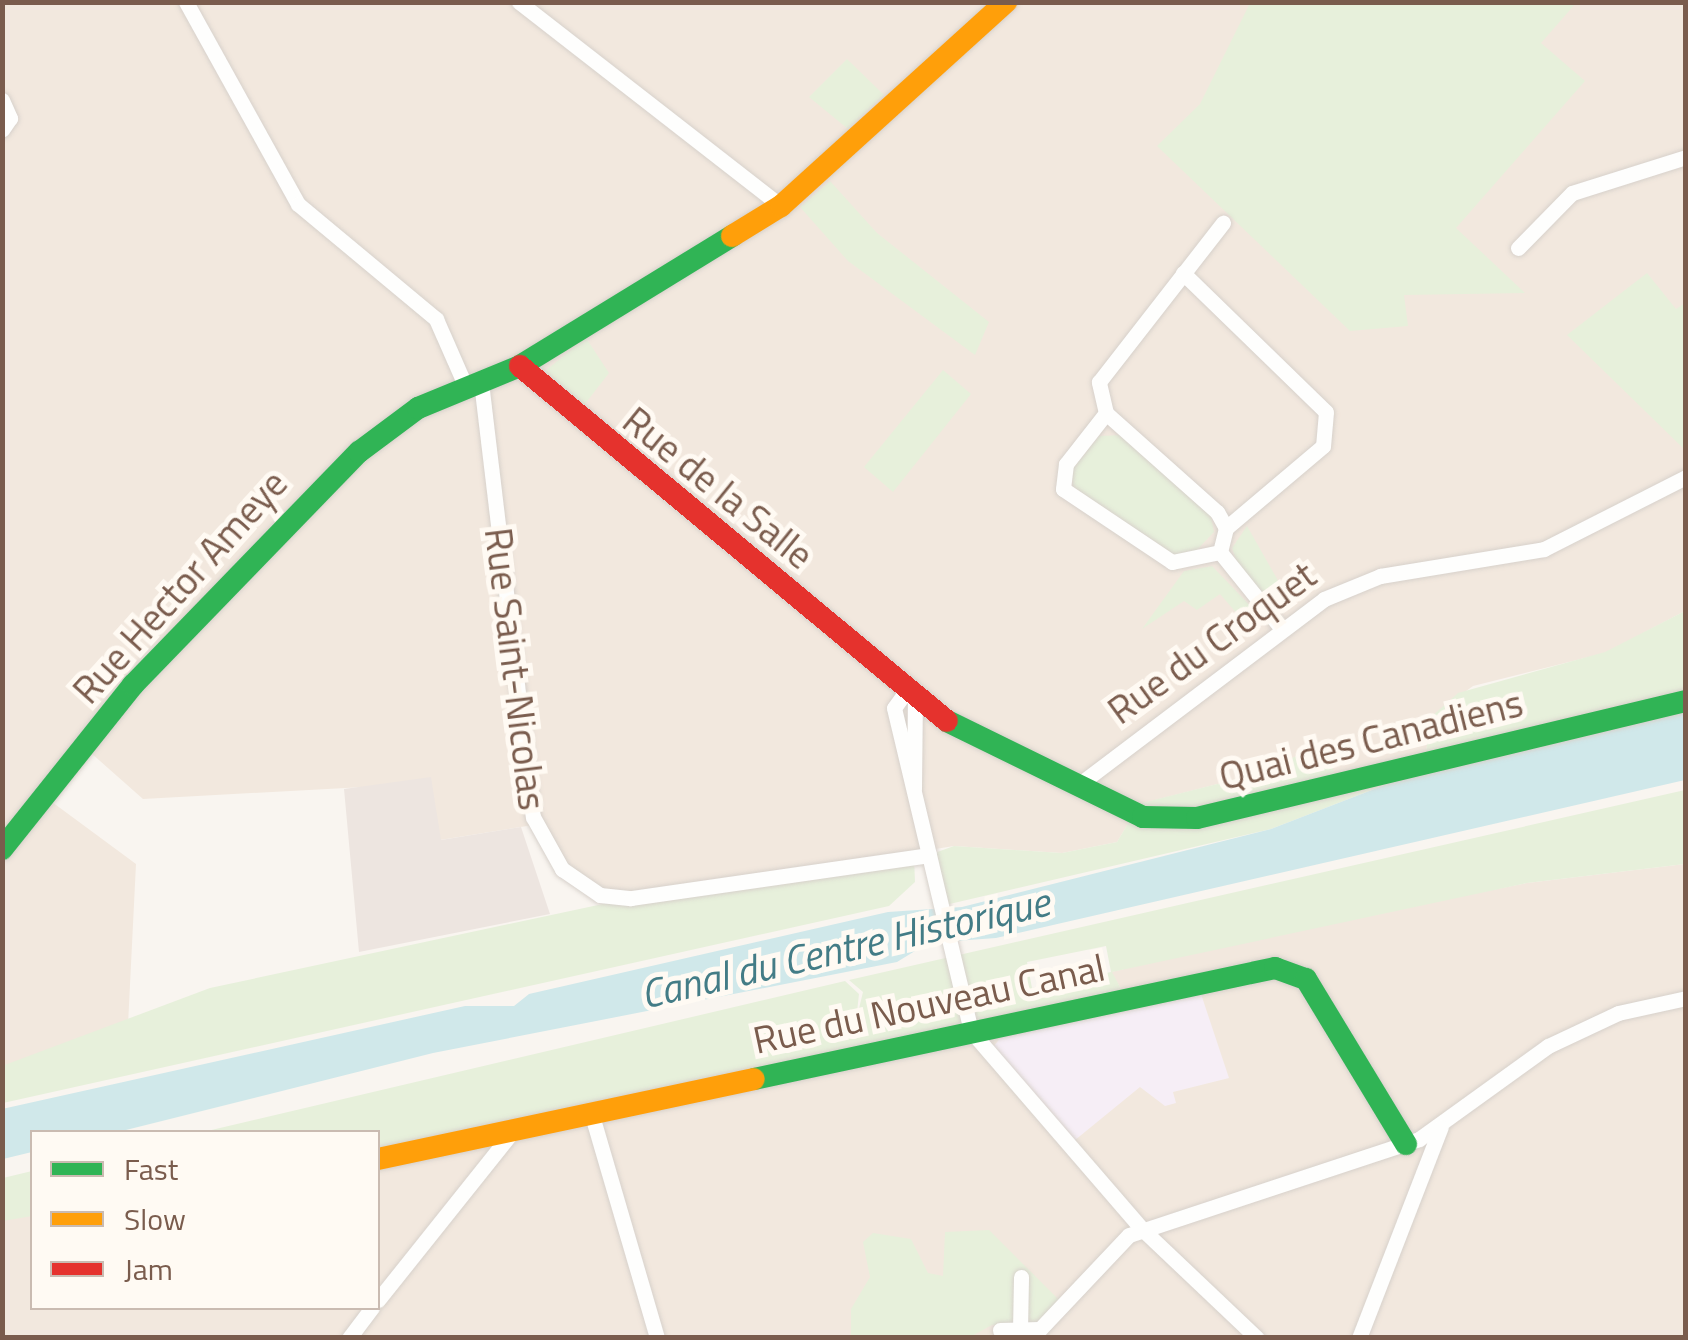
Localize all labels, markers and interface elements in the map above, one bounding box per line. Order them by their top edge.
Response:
street label: Rue de la Salle [614,398,822,578]
street label: Rue Hector Ameye [63,461,297,713]
street label: Rue Saint-Nicolas [475,525,555,813]
street label: Rue du Croquet [1099,552,1325,734]
street label: Quai des Canadiens [1215,680,1527,800]
water label: Canal du Centre Historique [636,878,1054,1018]
street label: Rue du Nouveau Canal [749,944,1109,1064]
legend [30,1130,380,1310]
text: Fast [124,1146,178,1192]
text: Slow [124,1196,186,1242]
text: Jam [124,1246,173,1292]

